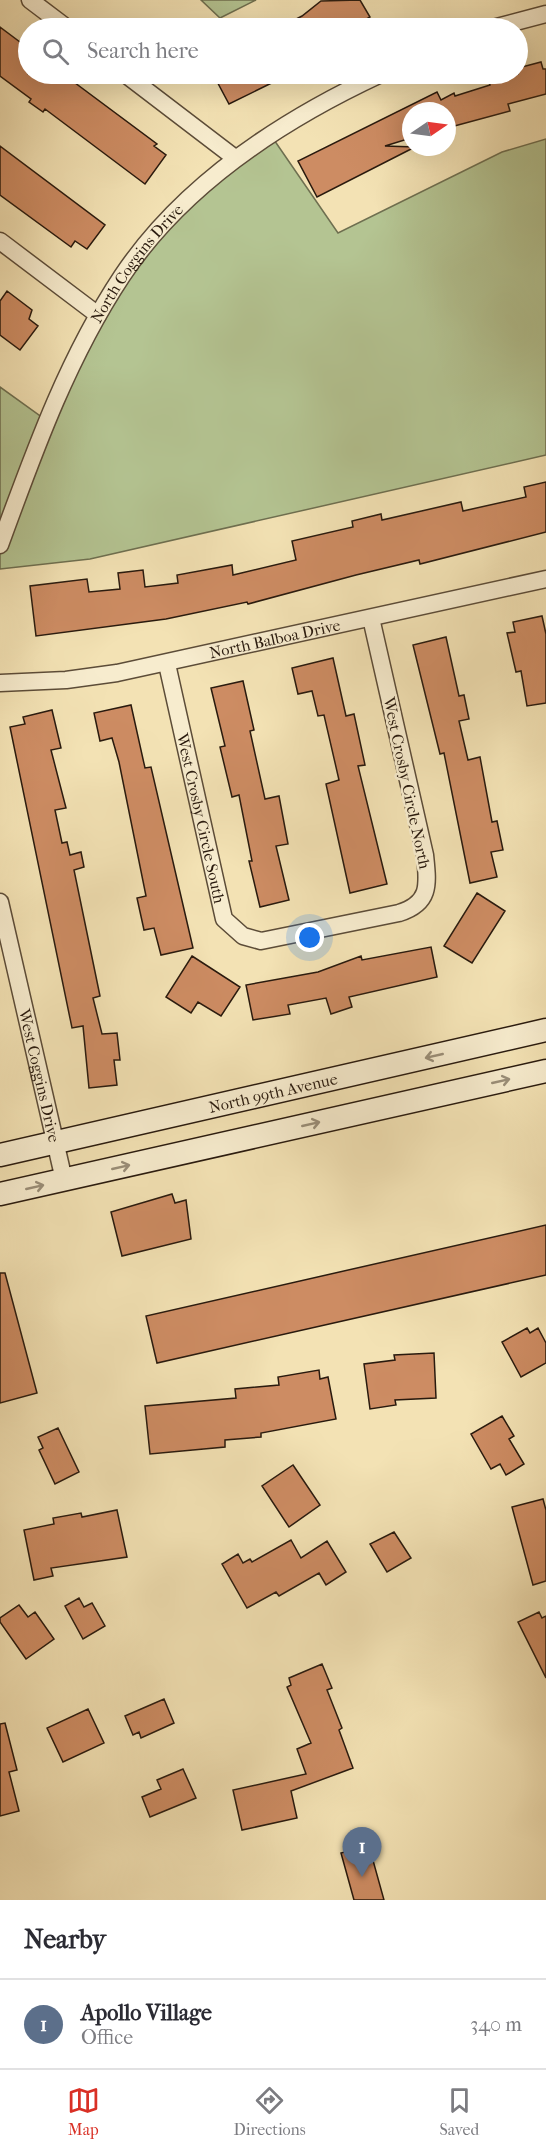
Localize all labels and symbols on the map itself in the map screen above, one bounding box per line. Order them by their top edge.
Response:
north arrow [402,102,456,156]
street label: North Coggins Drive [86,200,187,326]
street label: North Balboa Drive [207,615,342,662]
street label: West Crosby Circle North [379,694,435,871]
street label: West Crosby Circle South [173,730,230,905]
your location [295,923,324,952]
street label: West Coggins Drive [15,1006,64,1144]
one-way arrow [424,1051,443,1063]
street label: North 99th Avenue [207,1069,339,1116]
one-way arrow [492,1075,511,1087]
one-way arrow [301,1118,320,1130]
one-way arrow [111,1161,130,1173]
one-way arrow [25,1180,44,1192]
pin: 1 [342,1828,382,1877]

